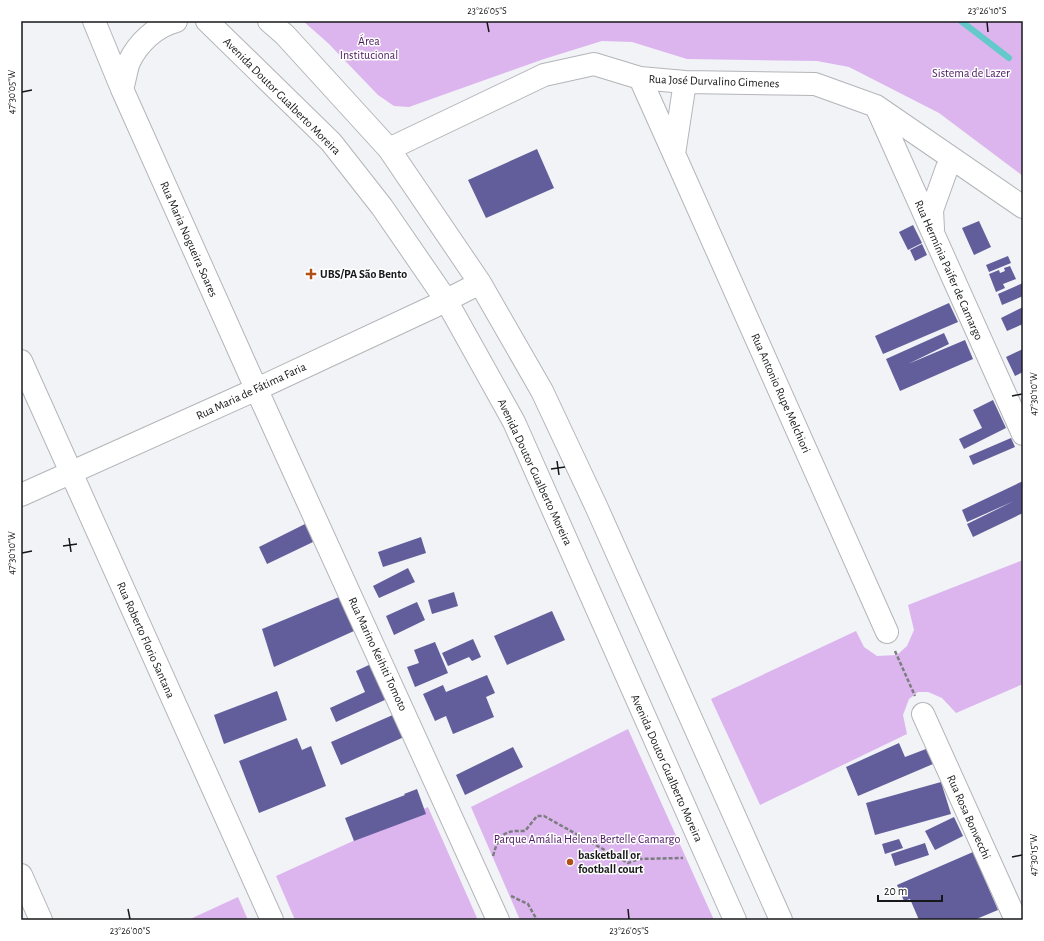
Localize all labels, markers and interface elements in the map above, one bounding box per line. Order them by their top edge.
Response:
text: 23°26'05"S [467,6,507,16]
text: 23°26'10"S [968,6,1007,16]
park label: Área Institucional [340,34,398,61]
street label: Avenida Doutor Gualberto Moreira [221,35,343,157]
park label: Sistema de Lazer [932,67,1010,79]
text: 47°30'05"W [7,70,17,114]
street label: Rua José Durvalino Gimenes [648,73,780,89]
street label: Rua Maria Nogueira Soares [158,179,220,299]
street label: Rua Hermínia Paifer de Camargo [913,198,985,342]
marker: UBS/PA São Bento [305,268,317,280]
place label: UBS/PA São Bento [320,268,407,280]
street label: Rua Antonio Rupe Melchiori [749,331,813,455]
street label: Rua Maria de Fátima Faria [194,360,308,422]
text: 47°30'10"W [1029,372,1039,416]
street label: Avenida Doutor Gualberto Moreira [496,397,575,548]
text: 47°30'10"W [7,531,17,575]
street label: Rua Roberto Florio Santana [115,580,177,700]
street label: Rua Marino Keihiti Tomoto [346,595,410,713]
street label: Avenida Doutor Gualberto Moreira [629,692,705,844]
street label: Rua Rosa Bonvecchi [945,773,993,861]
park label: Parque Amália Helena Bertelle Camargo [494,833,680,845]
text: 47°30'15"W [1029,834,1039,876]
place label: basketball or football court [578,849,643,875]
marker: basketball or football court [565,857,575,867]
scale bar [878,877,942,903]
text: 20 m [884,885,907,897]
text: 23°26'00"S [110,926,151,936]
text: 23°26'05"S [609,926,649,936]

